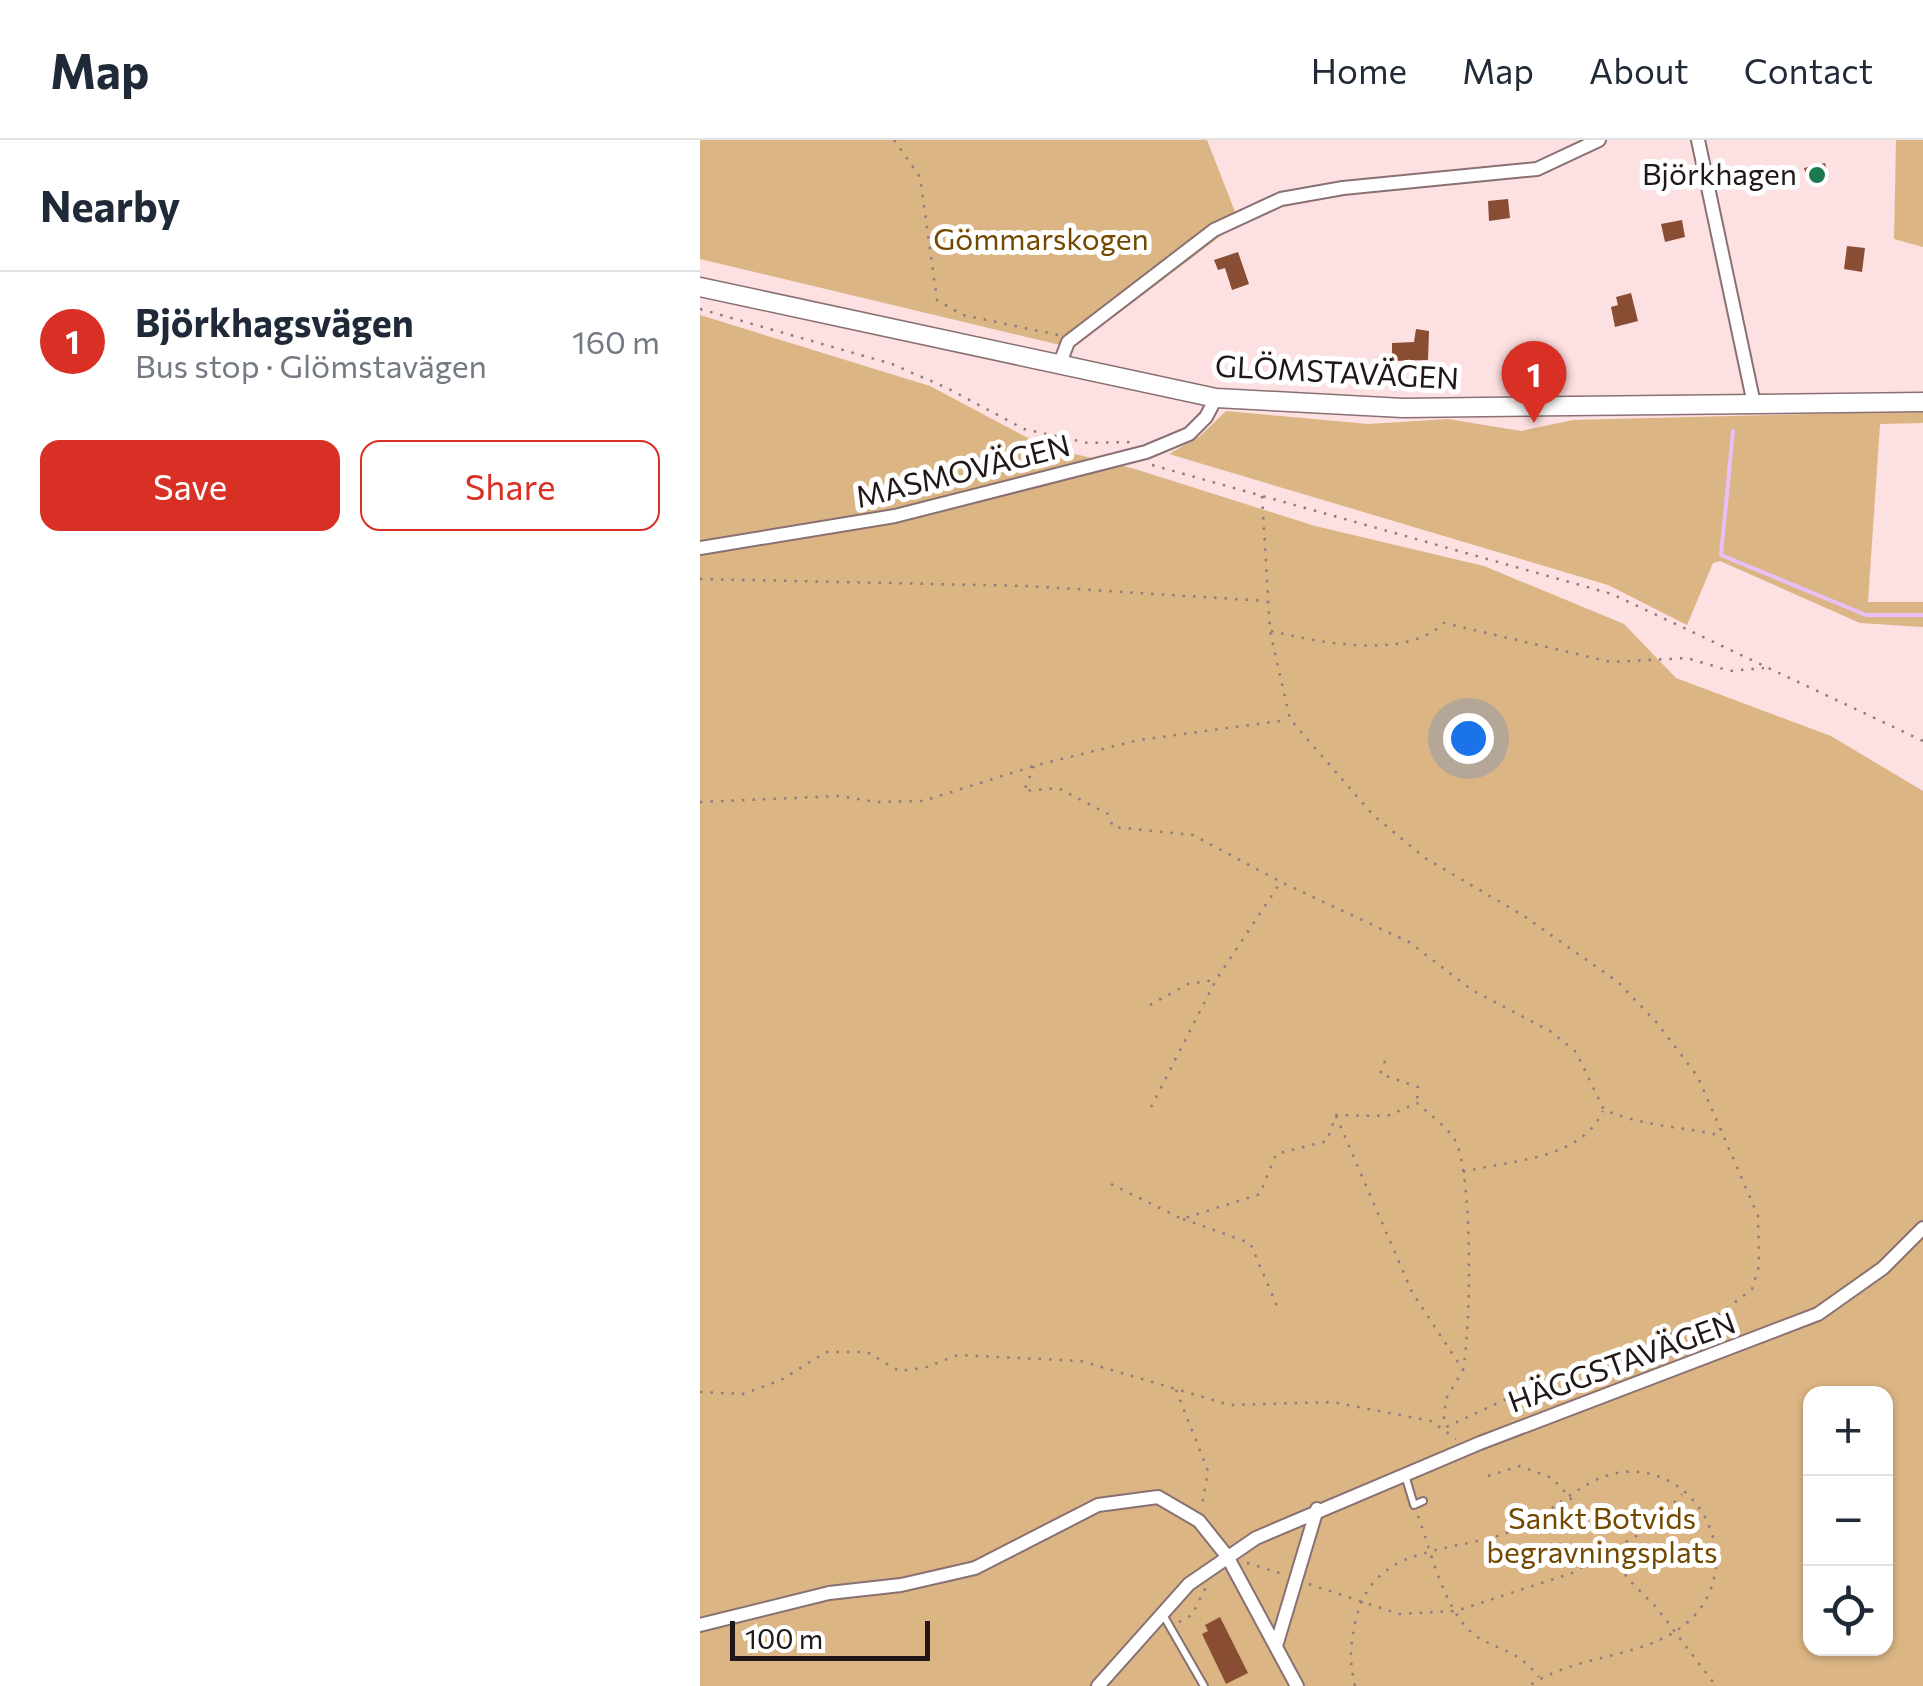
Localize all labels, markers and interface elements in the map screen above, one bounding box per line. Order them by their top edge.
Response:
text: Map [50,40,149,99]
text: Home [1311,48,1407,91]
text: Map [1462,48,1534,91]
text: About [1589,48,1689,91]
text: Contact [1744,48,1873,91]
place label: Björkhagen [1642,154,1797,191]
marker: Björkhagen [1806,164,1828,186]
text: Nearby [40,179,180,231]
park label: Gömmarskogen [933,219,1149,256]
text: Björkhagsvägen [135,298,414,345]
text: 1 [65,321,80,361]
text: 160 m [572,321,660,361]
pin: 1 [1502,340,1566,423]
text: Bus stop · Glömstavägen [135,345,487,385]
street label: GLÖMSTAVÄGEN [1214,346,1460,395]
street label: MASMOVÄGEN [851,425,1073,514]
button: Save [40,440,340,531]
button: Share [360,440,660,531]
your location [1443,713,1494,764]
street label: HÄGGSTAVÄGEN [1502,1302,1740,1419]
map controls [1803,1386,1893,1656]
button: + [1803,1386,1893,1476]
button: − [1803,1476,1893,1566]
park label: Sankt Botvids begravningsplats [1486,1498,1718,1569]
button: locate [1803,1566,1893,1656]
scale bar [730,1616,930,1660]
text: 100 m [745,1621,823,1655]

